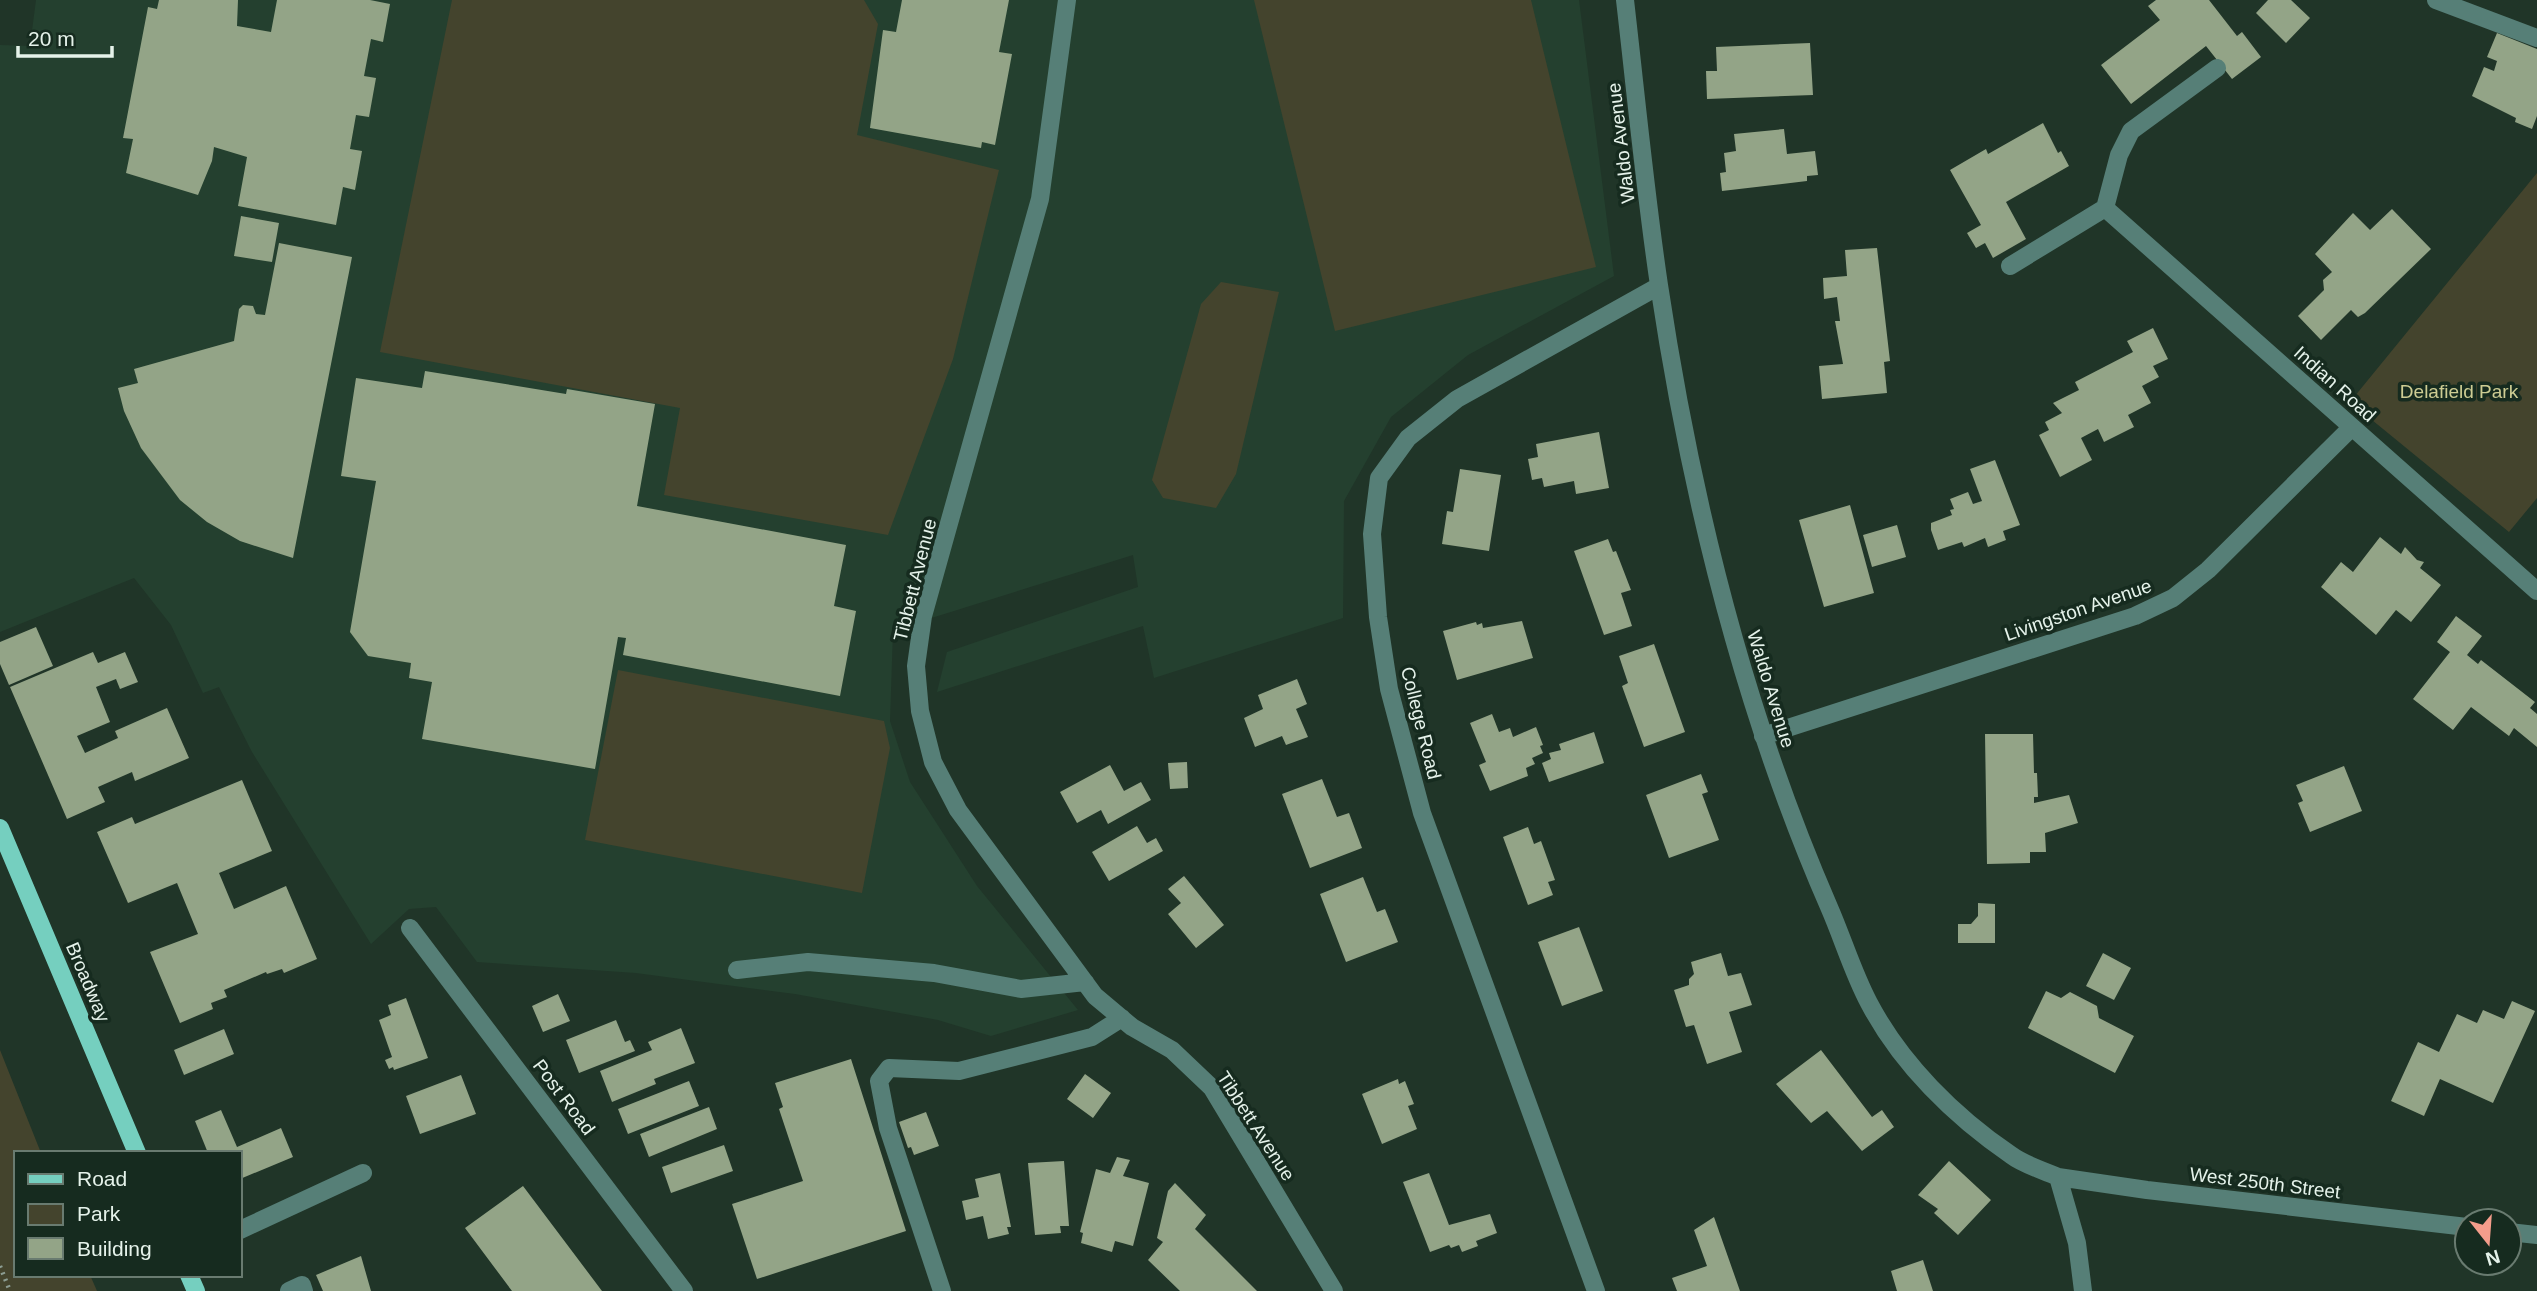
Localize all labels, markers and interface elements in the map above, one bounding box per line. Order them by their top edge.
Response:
scale bar [18,14,112,58]
text: 20 m [28,27,75,50]
street label: Waldo Avenue [1603,81,1639,205]
street label: Indian Road [2290,342,2380,426]
park label: Delafield Park [2400,381,2519,402]
street label: Tibbett Avenue [890,516,940,644]
street label: Livingston Avenue [2002,575,2154,645]
street label: Waldo Avenue [1743,628,1799,750]
street label: College Road [1397,665,1445,781]
street label: Broadway [62,939,114,1025]
street label: Post Road [529,1055,599,1139]
street label: Tibbett Avenue [1213,1068,1299,1184]
legend [14,1151,242,1277]
street label: West 250th Street [2188,1163,2342,1203]
text: Road [77,1167,127,1190]
text: Park [77,1202,121,1225]
north arrow [2453,1207,2523,1277]
text: Building [77,1237,152,1260]
text: N [2483,1246,2502,1270]

